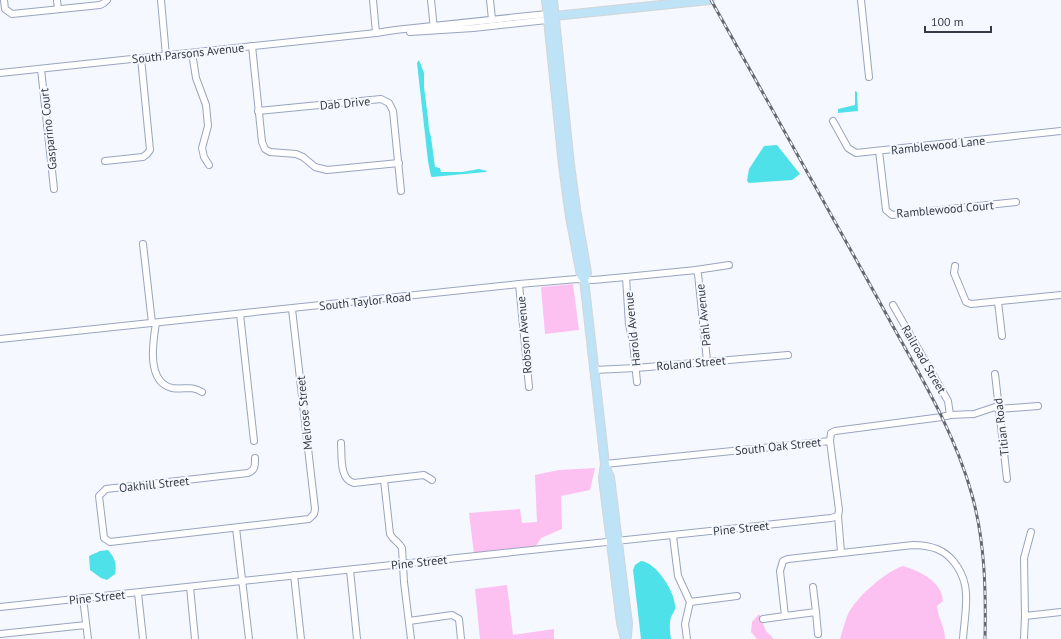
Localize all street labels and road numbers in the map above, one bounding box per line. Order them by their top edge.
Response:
street label: South Parsons Avenue [131,40,245,66]
street label: Gasparino Court [36,87,60,171]
street label: Dab Drive [319,93,371,113]
street label: Ramblewood Lane [890,133,986,157]
street label: Ramblewood Court [896,197,994,221]
street label: Pahl Avenue [692,283,714,347]
street label: South Taylor Road [318,289,412,313]
street label: Harold Avenue [621,291,643,367]
street label: Robson Avenue [513,296,535,374]
street label: Railroad Street [898,322,950,396]
street label: Roland Street [656,353,726,373]
street label: Melrose Street [293,375,315,451]
street label: Titian Road [990,397,1012,457]
street label: South Oak Street [734,434,822,458]
street label: Oakhill Street [118,473,190,495]
street label: Pine Street [712,518,770,538]
street label: Pine Street [390,552,448,572]
street label: Pine Street [68,587,126,607]

